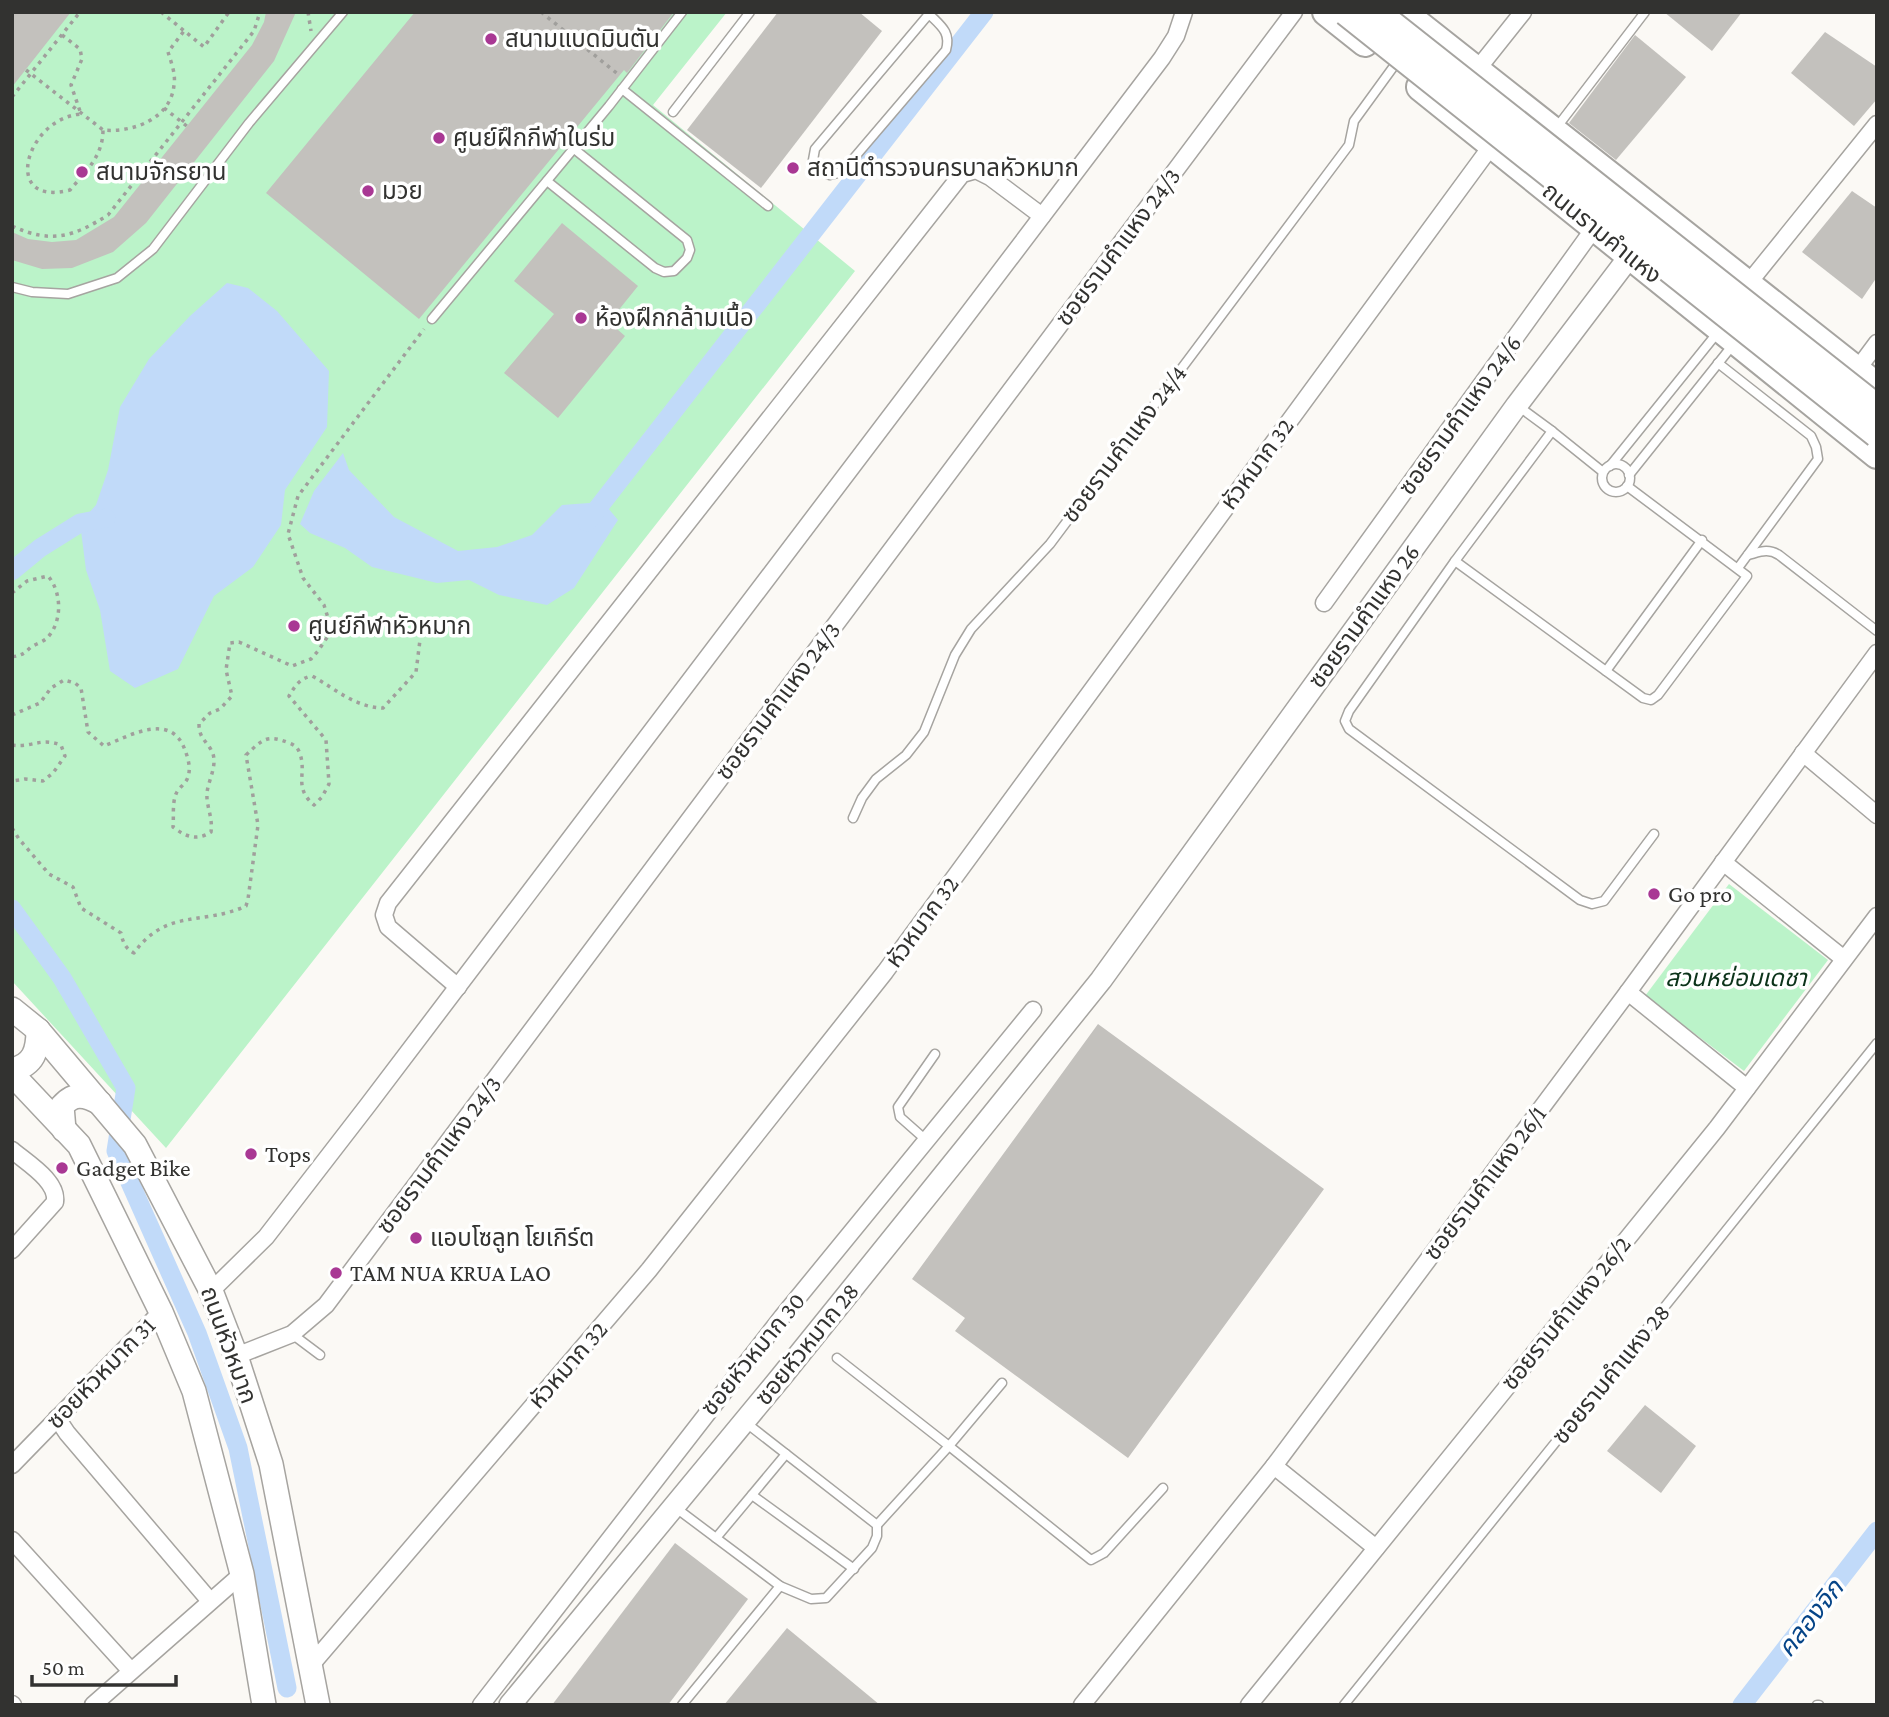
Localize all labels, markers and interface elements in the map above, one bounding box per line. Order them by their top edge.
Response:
place label: สนามแบดมินตัน [505,25,660,52]
marker: สนามแบดมินตัน [483,31,499,47]
place label: ศูนย์ฝึกกีฬาในร่ม [453,124,615,153]
marker: ศูนย์ฝึกกีฬาในร่ม [431,130,447,146]
place label: สถานีตำรวจนครบาลหัวหมาก [807,154,1079,181]
place label: สนามจักรยาน [96,158,227,185]
marker: สถานีตำรวจนครบาลหัวหมาก [785,160,801,176]
street label: ซอยรามคำแหง 24/3 [1050,163,1186,331]
marker: สนามจักรยาน [74,164,90,180]
street label: ถนนรามคำแหง [1537,176,1667,289]
place label: มวย [382,177,423,204]
marker: มวย [360,183,376,199]
place label: ห้องฝึกกล้ามเนื้อ [595,301,754,331]
marker: ห้องฝึกกล้ามเนื้อ [573,310,589,326]
street label: ซอยรามคำแหง 24/6 [1393,330,1526,500]
street label: ซอยรามคำแหง 24/4 [1056,360,1191,528]
street label: หัวหมาก 32 [1214,413,1299,515]
street label: ซอยรามคำแหง 26 [1302,539,1425,693]
place label: ศูนย์กีฬาหัวหมาก [308,612,471,641]
street label: ซอยรามคำแหง 24/3 [710,617,846,785]
marker: ศูนย์กีฬาหัวหมาก [286,618,302,634]
street label: หัวหมาก 32 [879,871,964,973]
place label: Go pro [1668,880,1732,907]
marker: Go pro [1646,886,1662,902]
park label: สวนหย่อมเดชา [1665,964,1808,991]
street label: ซอยรามคำแหง 24/3 [371,1071,507,1239]
street label: ซอยรามคำแหง 26/1 [1418,1100,1551,1265]
place label: Tops [265,1140,311,1167]
marker: Tops [243,1146,259,1162]
place label: Gadget Bike [76,1154,191,1181]
marker: Gadget Bike [54,1160,70,1176]
place label: แอบโซลูท โยเกิร์ต [430,1224,594,1253]
marker: แอบโซลูท โยเกิร์ต [408,1230,424,1246]
street label: ซอยรามคำแหง 26/2 [1495,1230,1636,1395]
place label: TAM NUA KRUA LAO [350,1259,551,1286]
marker: TAM NUA KRUA LAO [328,1265,344,1281]
street label: ซอยหัวหมาก 28 [749,1277,864,1410]
street label: ถนนหัวหมาก [196,1283,263,1407]
street label: ซอยหัวหมาก 30 [695,1287,810,1420]
street label: ซอยรามคำแหง 28 [1546,1299,1675,1449]
street label: ซอยหัวหมาก 31 [41,1311,160,1434]
street label: หัวหมาก 32 [523,1316,613,1414]
water label: คลองจิก [1772,1573,1850,1662]
scale bar [32,1644,175,1688]
text: 50 m [42,1656,85,1680]

